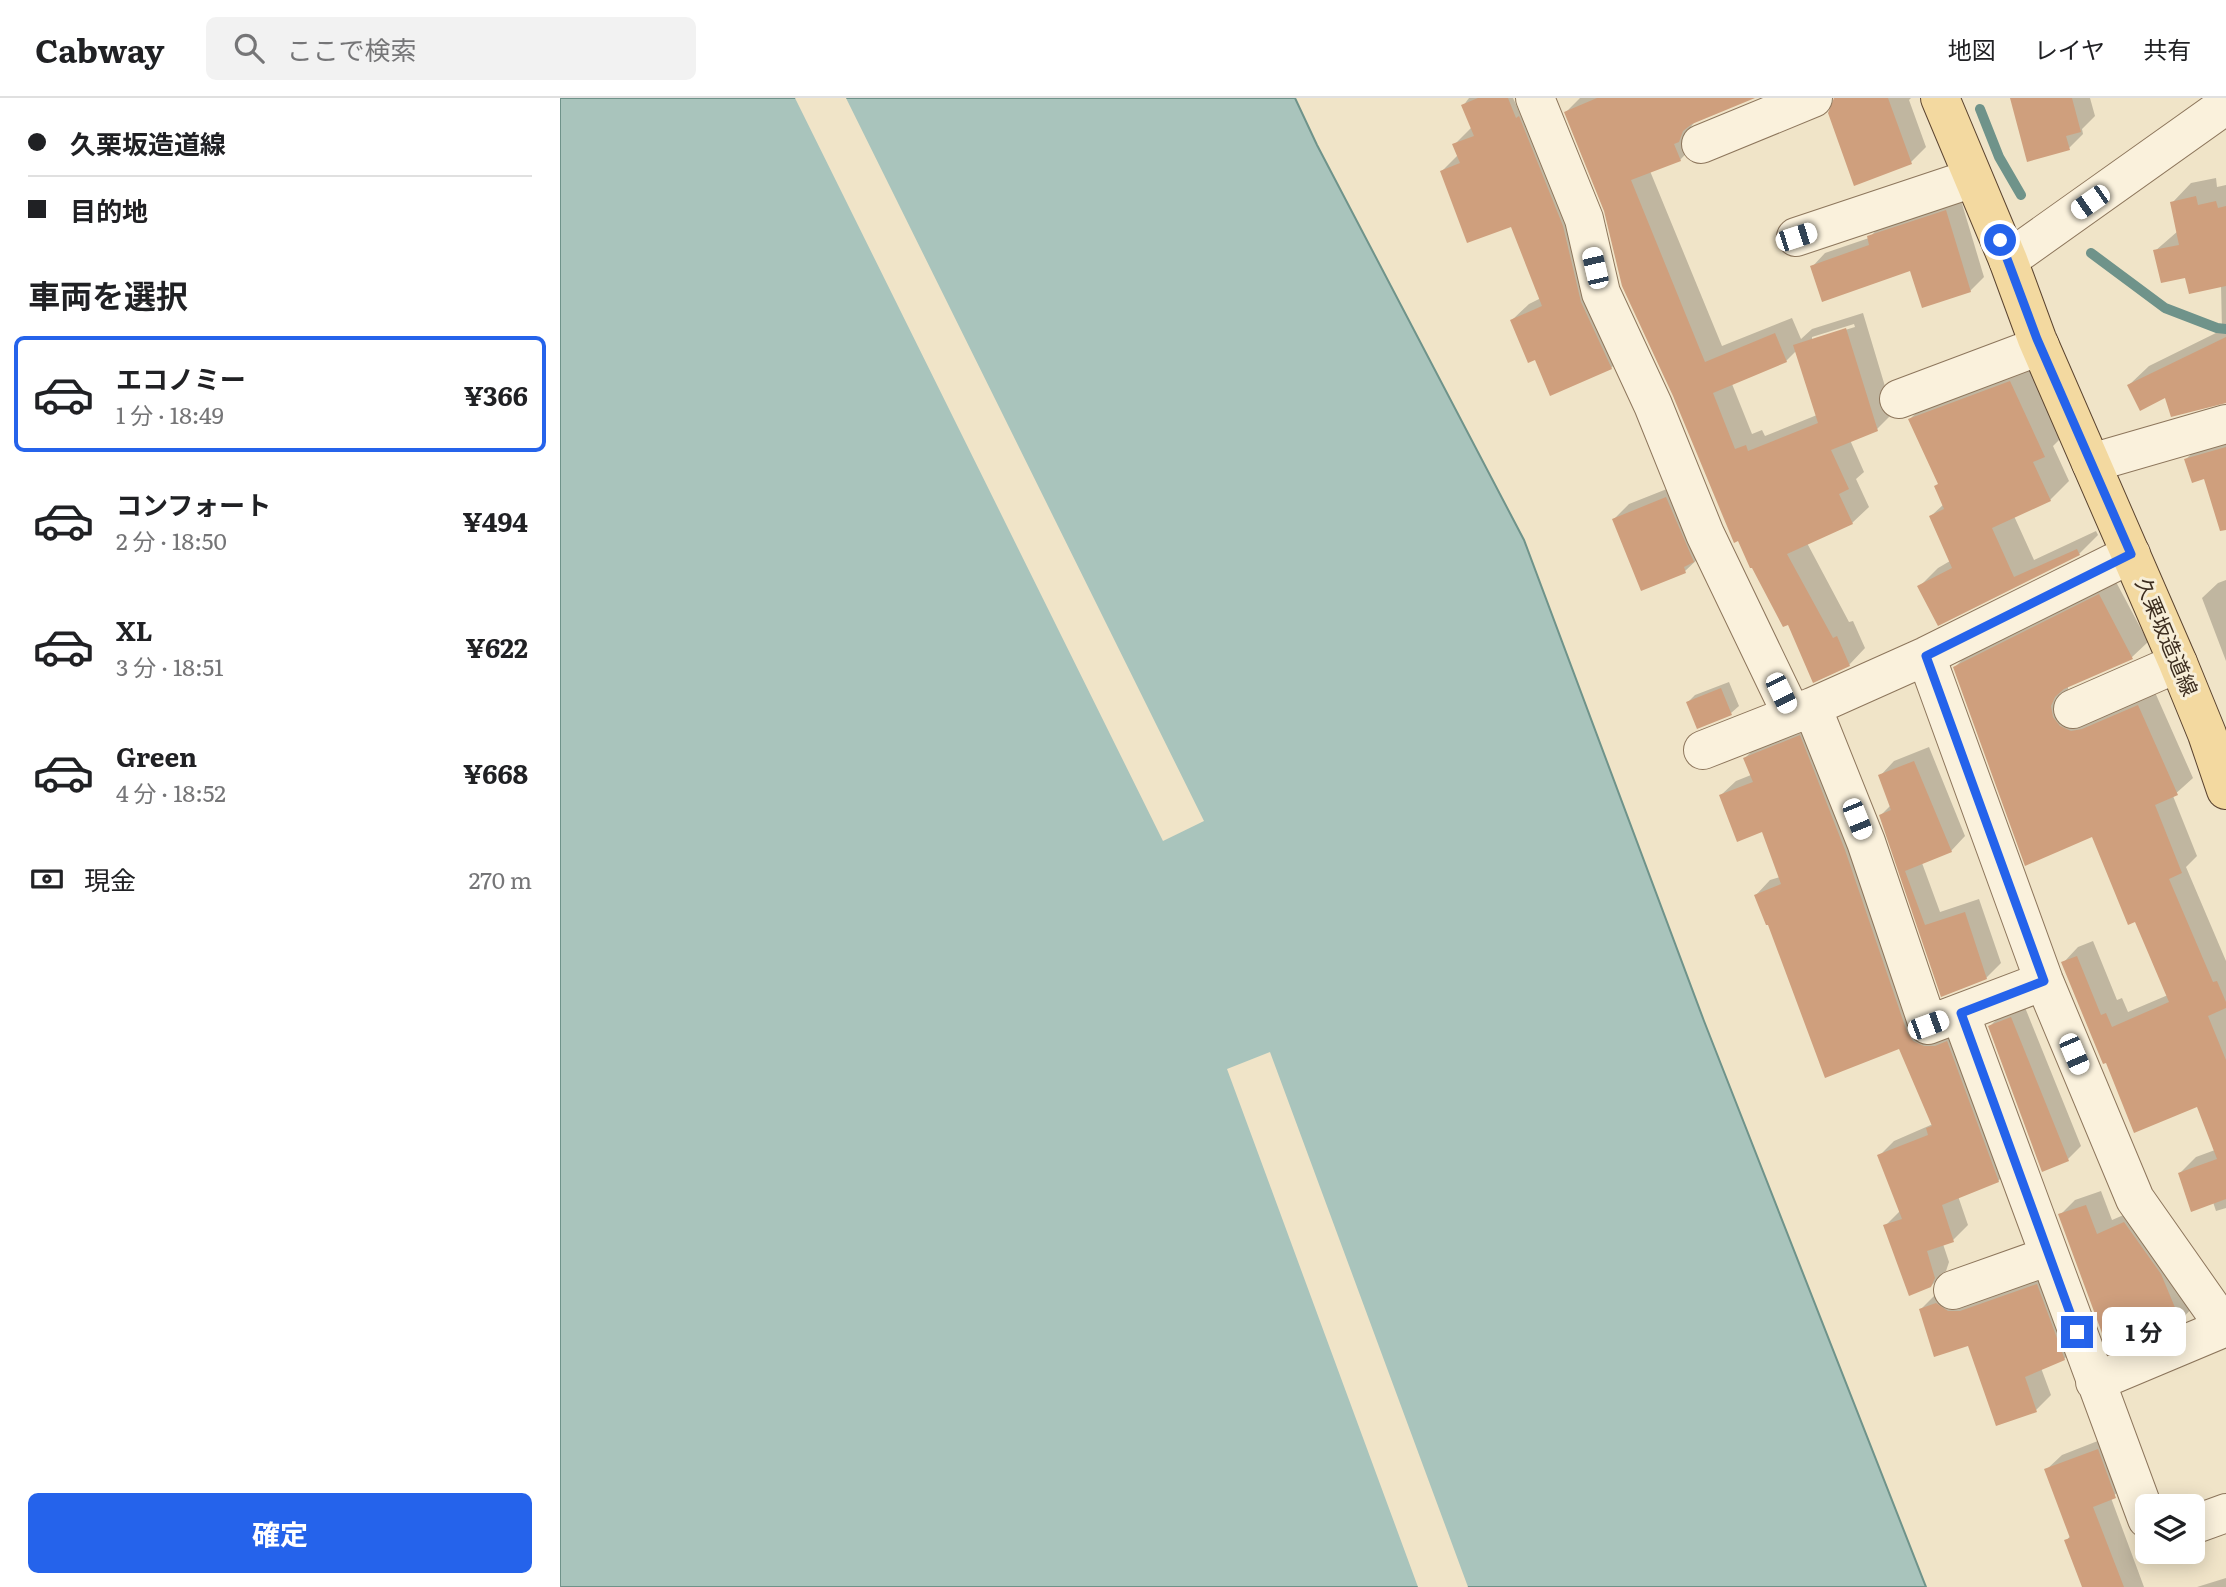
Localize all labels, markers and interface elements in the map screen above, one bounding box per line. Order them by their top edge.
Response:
search box [206,17,696,80]
text: Cabway [35,24,164,73]
icon: search [230,29,268,67]
text: ここで検索 [286,29,416,68]
text: 地図 [1948,31,1996,66]
text: レイヤ [2034,31,2105,66]
text: 共有 [2143,31,2191,66]
text: 久栗坂造道線 [70,123,226,162]
car [2067,181,2114,223]
text: 目的地 [70,190,148,229]
car [1773,221,1820,253]
route start [1984,224,2016,256]
car [1581,245,1610,291]
text: 車両を選択 [28,270,188,318]
text: エコノミー [116,358,246,397]
icon: car [32,363,95,426]
text: ¥366 [464,375,528,414]
text: 1 分 · 18:49 [116,397,224,431]
text: コンフォート [116,484,271,523]
icon: car [32,489,95,552]
text: ¥494 [462,501,528,540]
text: 2 分 · 18:50 [116,523,227,557]
street label: 久栗坂造道線 [2129,572,2207,700]
text: XL [116,610,153,649]
icon: car [32,615,95,678]
text: ¥622 [465,627,528,666]
text: 3 分 · 18:51 [116,649,224,683]
car [1763,670,1800,716]
text: Green [116,736,197,775]
icon: car [32,741,95,804]
text: ¥668 [463,753,528,792]
text: 4 分 · 18:52 [116,775,226,809]
car [1840,796,1875,842]
text: 現金 [84,859,136,898]
icon: cash [28,860,66,898]
text: 270 m [469,862,532,896]
car [1905,1008,1952,1042]
car [2057,1031,2092,1077]
callout: 1 分 [2102,1308,2186,1356]
text: 1 分 [2125,1314,2163,1348]
route end [2061,1316,2093,1348]
button: 確定 [28,1493,532,1573]
map controls [2135,1494,2205,1564]
button: layers [2135,1494,2205,1564]

